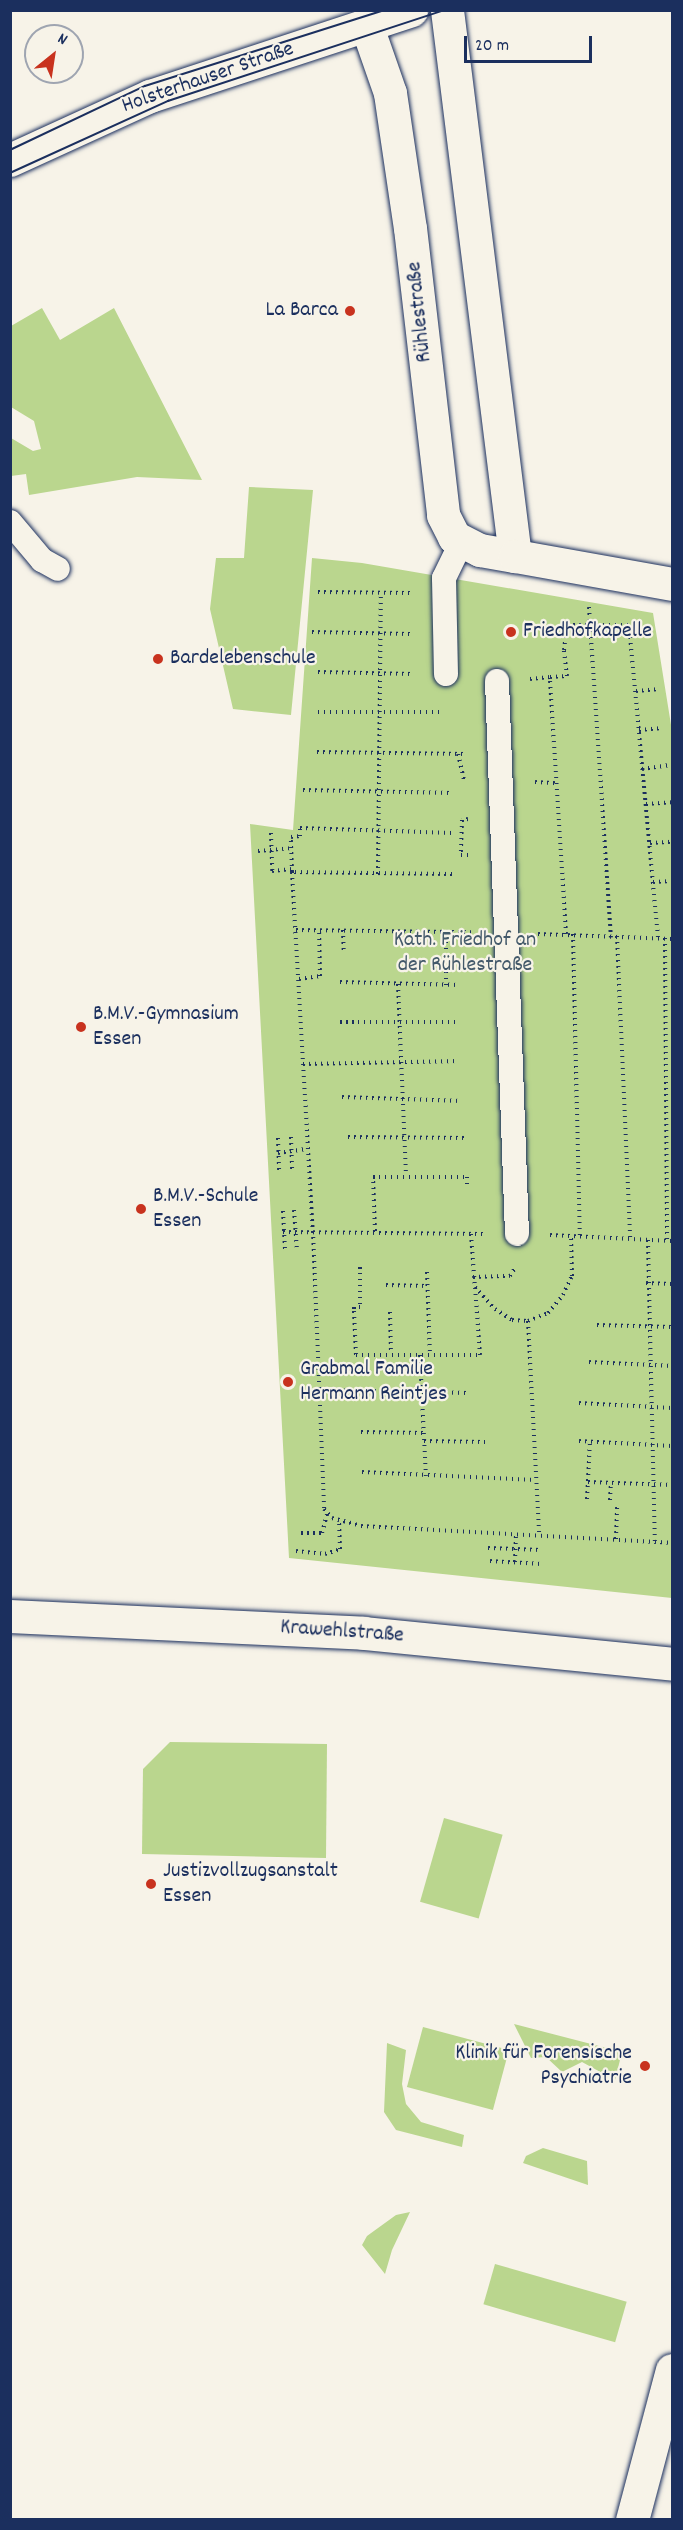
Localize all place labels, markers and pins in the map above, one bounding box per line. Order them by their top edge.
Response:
place label: La Barca [266,298,338,324]
marker: La Barca [343,304,357,318]
place label: Friedhofkapelle [523,619,652,645]
marker: Friedhofkapelle [504,625,518,639]
place label: Bardelebenschule [170,646,316,672]
marker: Bardelebenschule [151,652,165,666]
place label: B.M.V.-Gymnasium Essen [93,1001,239,1052]
marker: B.M.V.-Gymnasium Essen [74,1020,88,1034]
place label: B.M.V.-Schule Essen [153,1183,258,1234]
marker: B.M.V.-Schule Essen [134,1202,148,1216]
place label: Grabmal Familie Hermann Reintjes [300,1356,447,1408]
marker: Grabmal Familie Hermann Reintjes [281,1375,295,1389]
place label: Justizvollzugsanstalt Essen [163,1858,338,1910]
marker: Justizvollzugsanstalt Essen [144,1877,158,1891]
place label: Klinik für Forensische Psychiatrie [455,2040,632,2092]
marker: Klinik für Forensische Psychiatrie [636,2057,654,2075]

